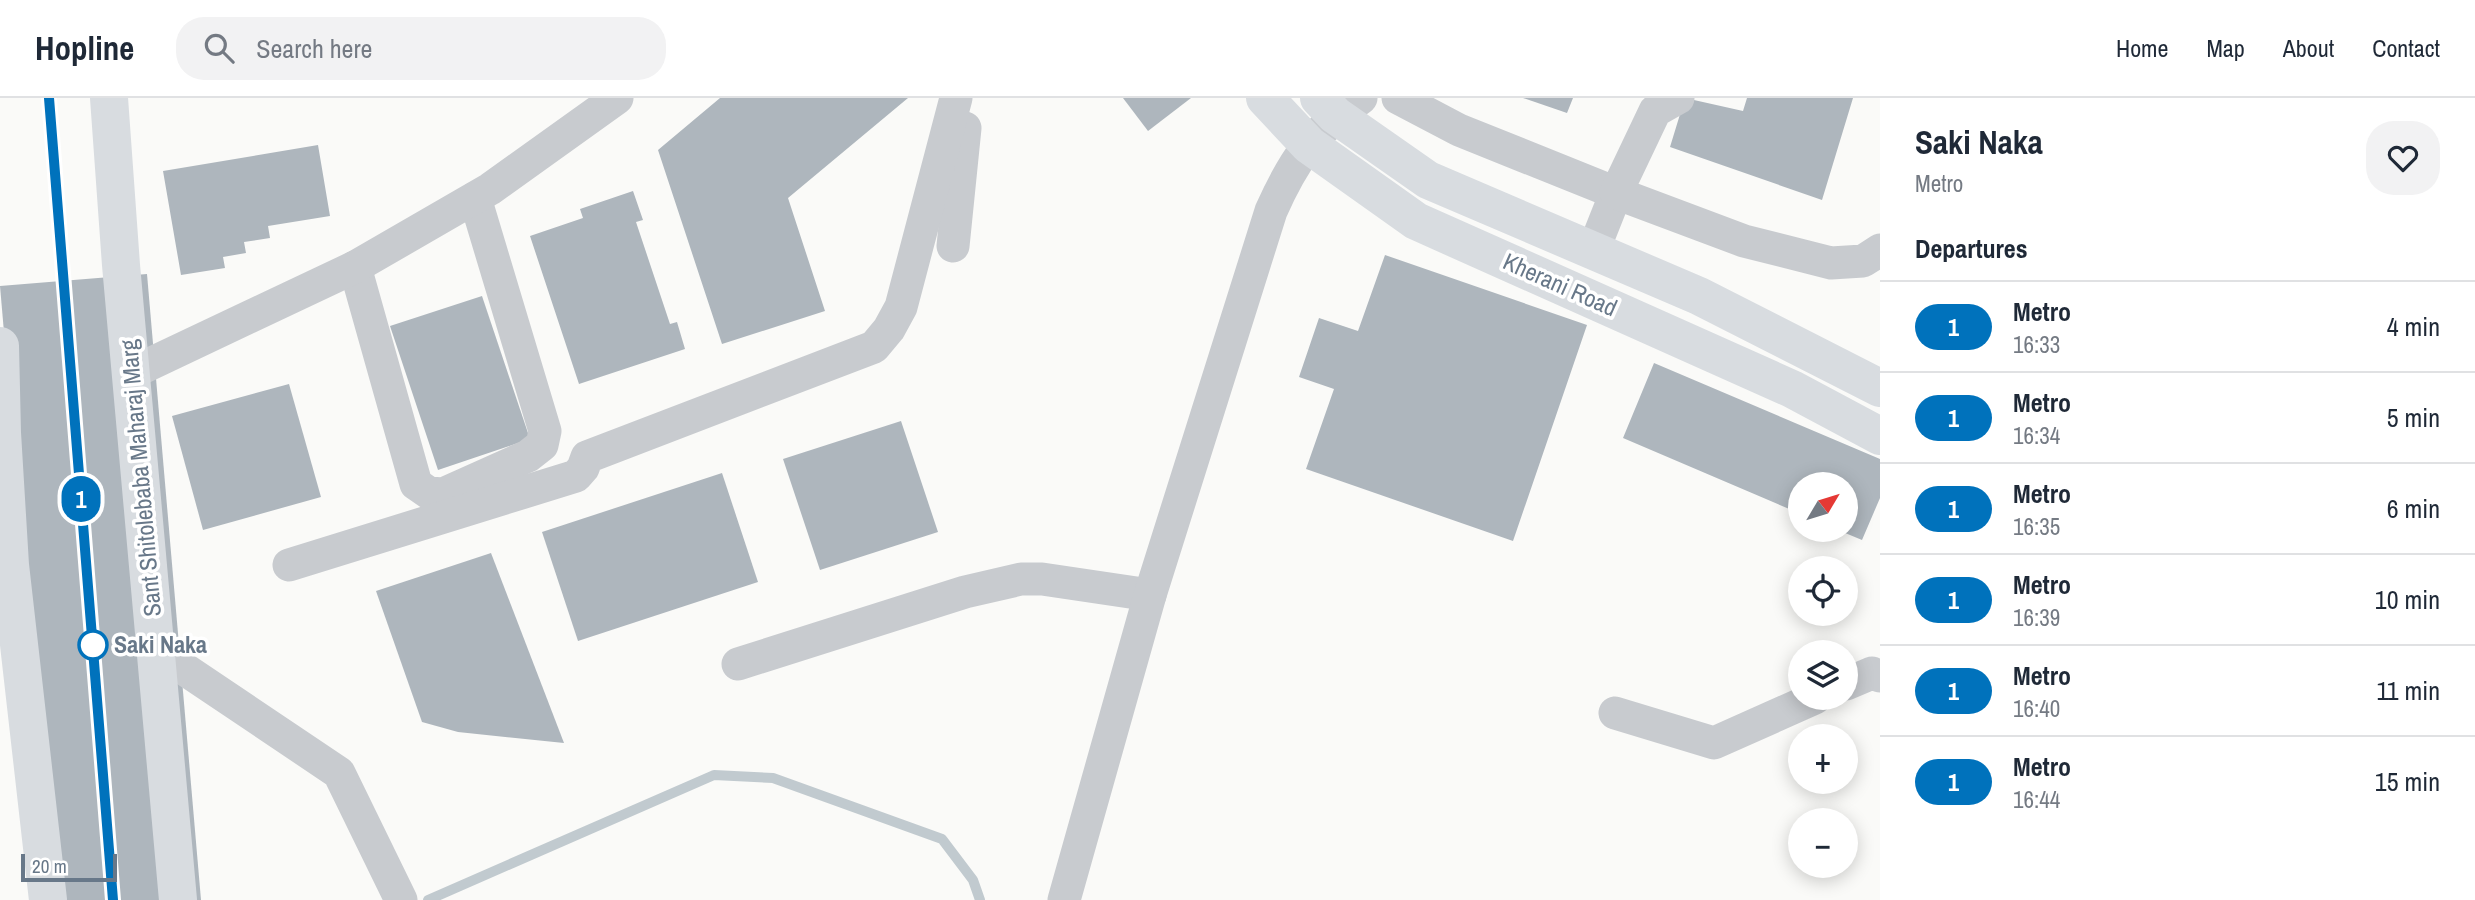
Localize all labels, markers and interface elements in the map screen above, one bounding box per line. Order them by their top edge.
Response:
search box [176,17,666,80]
text: Hopline [35,26,134,70]
icon: search [200,29,238,67]
text: Search here [256,31,372,66]
text: Home [2116,32,2168,64]
text: Map [2206,32,2245,64]
text: About [2283,32,2334,64]
text: Contact [2372,32,2440,64]
text: Saki Naka [1915,120,2043,164]
button: heart [2366,121,2440,195]
text: Metro [1915,168,1963,199]
text: Departures [1915,231,2028,266]
street label: Kherani Road [1498,245,1622,323]
text: Metro [2013,294,2071,329]
text: 4 min [2387,309,2440,344]
text: 1 [1948,311,1959,343]
text: 16:33 [2013,329,2060,360]
street label: Sant Shitolebaba Maharaj Marg [112,338,168,618]
text: Metro [2013,385,2071,420]
text: 5 min [2387,400,2440,435]
text: 1 [1948,402,1959,434]
text: 16:34 [2013,420,2060,451]
north arrow [1788,472,1858,542]
map controls [1788,472,1858,878]
line badge: 1 [58,476,104,522]
text: Metro [2013,476,2071,511]
text: 1 [76,483,86,515]
text: 6 min [2387,491,2440,526]
text: 1 [1948,493,1959,525]
text: 16:35 [2013,511,2060,542]
button: locate [1788,556,1858,626]
text: Metro [2013,567,2071,602]
text: 10 min [2375,582,2440,617]
text: 1 [1948,584,1959,616]
text: 16:39 [2013,602,2060,633]
place label: Saki Naka [114,628,207,660]
marker: Saki Naka [78,630,108,660]
button: layers [1788,640,1858,710]
text: Metro [2013,658,2071,693]
text: 11 min [2376,673,2440,708]
text: 1 [1948,675,1959,707]
text: 16:40 [2013,693,2060,724]
button: + [1788,724,1858,794]
text: Metro [2013,749,2071,784]
text: 15 min [2375,764,2440,799]
text: 1 [1948,766,1959,798]
text: 16:44 [2013,784,2060,815]
button: − [1788,808,1858,878]
scale bar [21,851,117,883]
text: 20 m [32,853,67,879]

